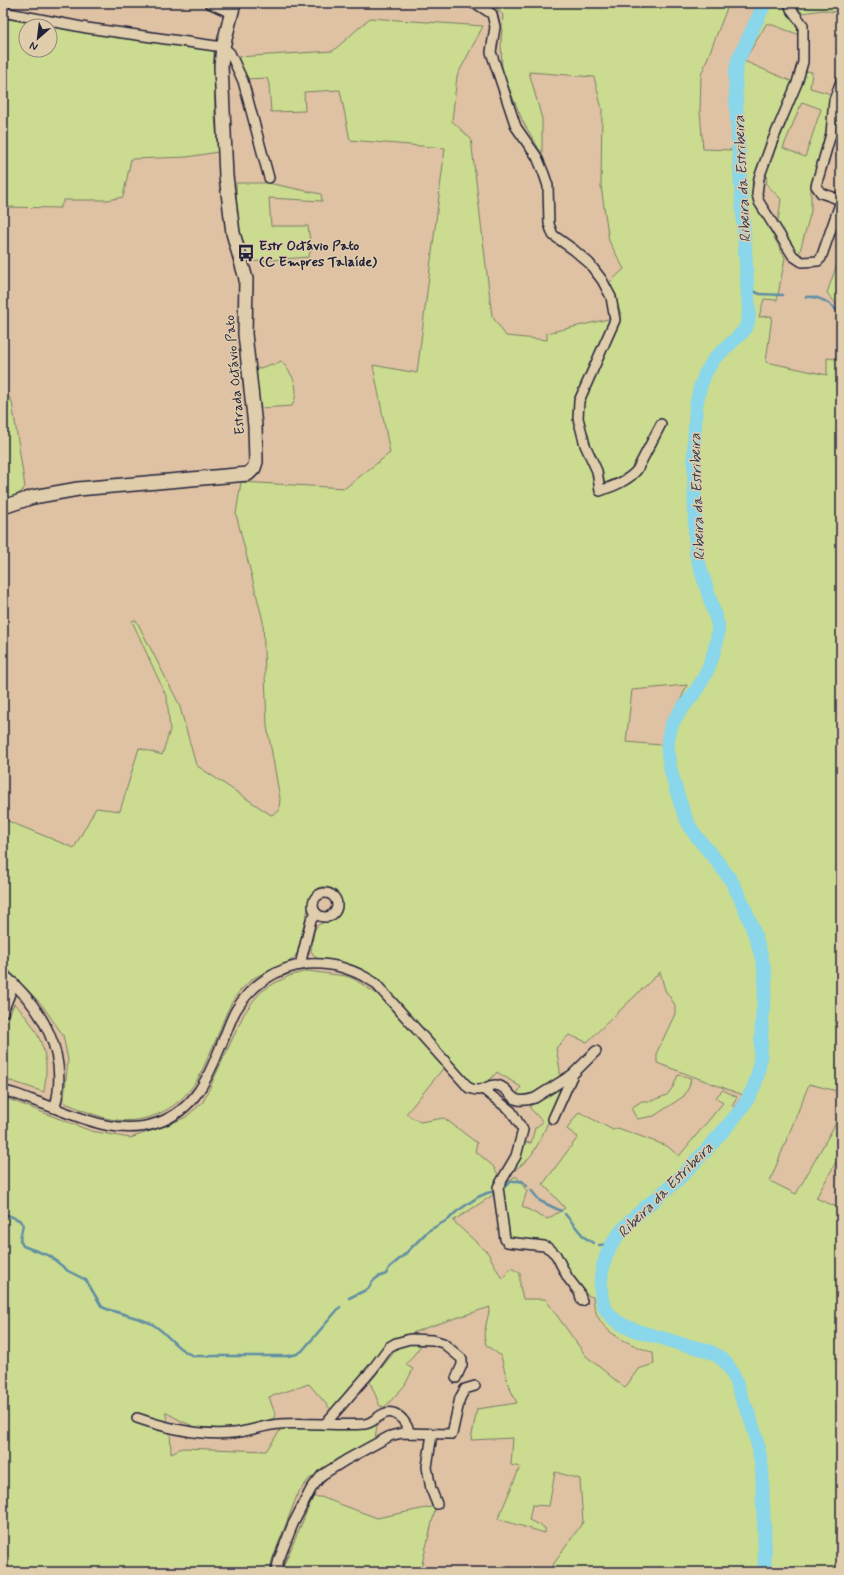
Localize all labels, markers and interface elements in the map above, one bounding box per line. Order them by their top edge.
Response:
north arrow [18,18,58,58]
text: N [27,38,40,54]
water label: Ribeira da Estribeira [730,114,756,243]
place label: Estr Octávio Pato (C Empres Talaíde) [259,237,377,271]
bus stop icon: Estr Octávio Pato (C Empres Talaíde) [236,243,256,263]
street label: Estrada Octávio Pato [221,314,249,436]
water label: Ribeira da Estribeira [686,432,710,561]
water label: Ribeira da Estribeira [614,1138,718,1243]

